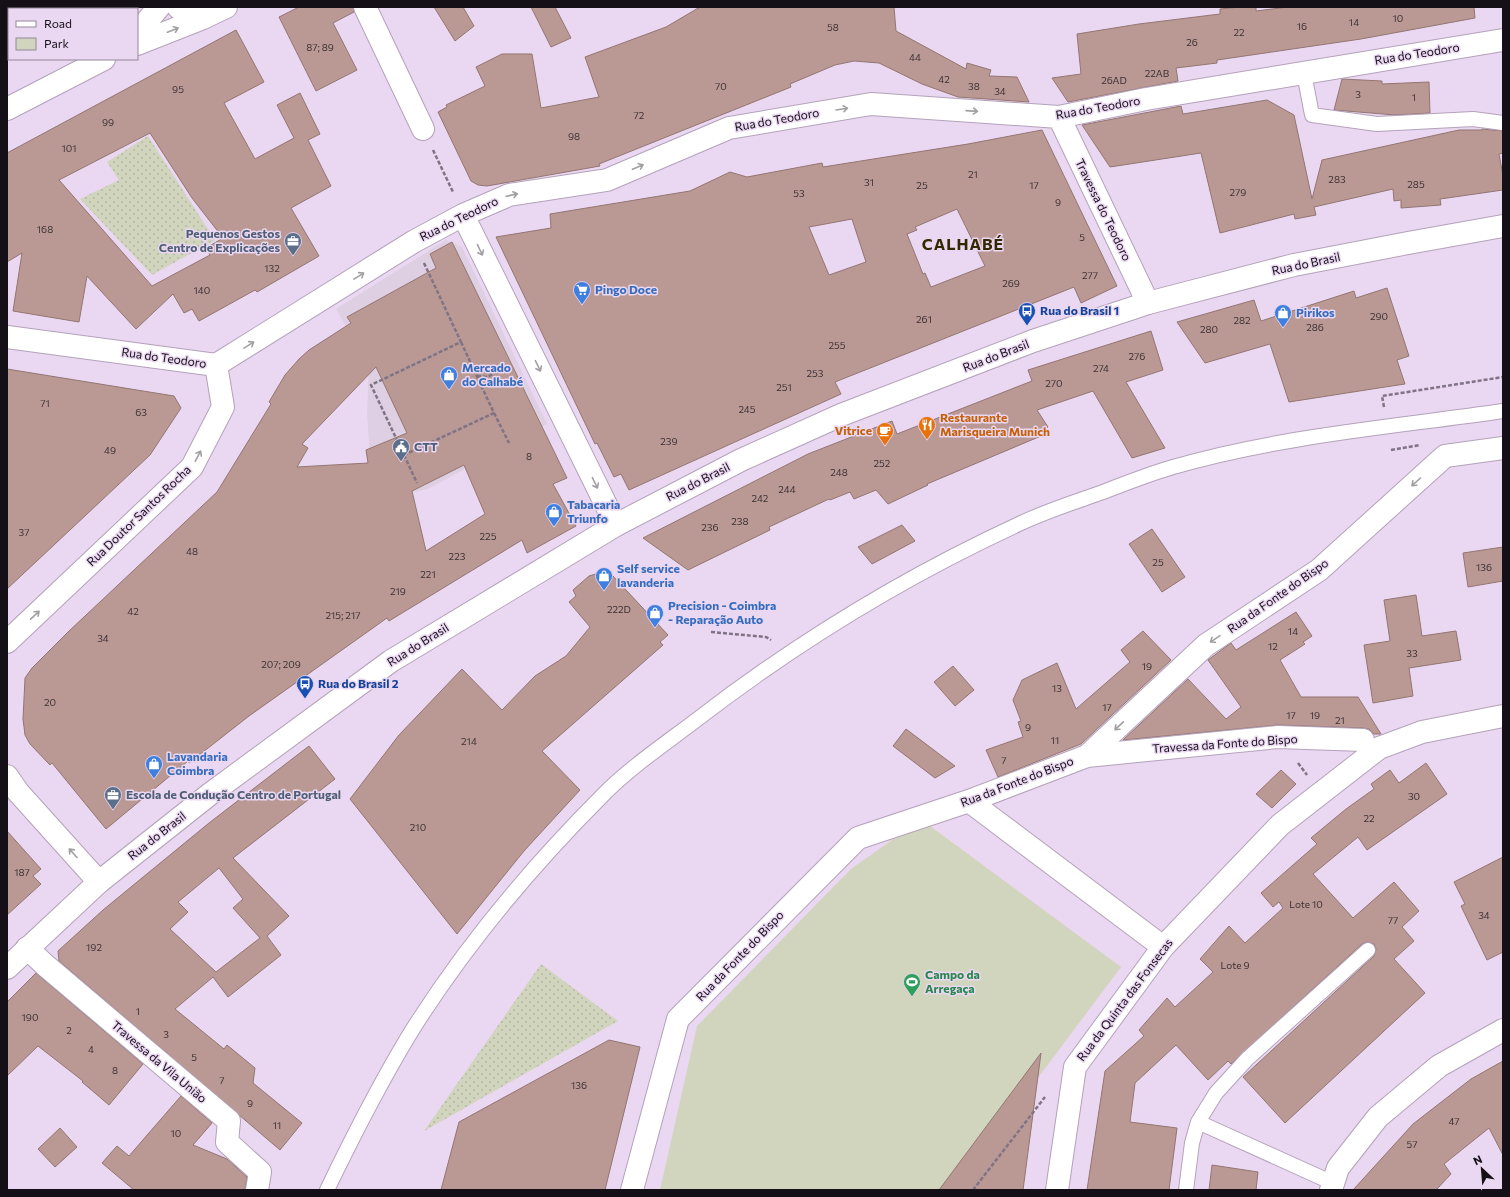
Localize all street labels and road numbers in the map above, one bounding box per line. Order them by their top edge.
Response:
street label: Rua do Teodoro [1373,39,1460,67]
street label: Rua do Teodoro [1054,93,1141,121]
street label: Rua do Teodoro [733,105,820,133]
street label: Travessa do Teodoro [1073,156,1135,263]
street label: Rua do Teodoro [417,193,500,243]
street label: Rua do Brasil [1270,249,1341,277]
street label: Rua do Brasil [960,336,1031,374]
street label: Rua do Teodoro [121,344,208,370]
street label: Rua do Brasil [663,459,732,503]
street label: Rua Doutor Santos Rocha [84,462,193,569]
street label: Rua da Fonte do Bispo [1224,555,1331,635]
street label: Rua do Brasil [384,620,451,669]
street label: Travessa da Fonte do Bispo [1152,731,1298,755]
street label: Rua da Fonte do Bispo [958,753,1075,809]
street label: Rua do Brasil [125,808,188,862]
street label: Rua da Fonte do Bispo [693,907,786,1003]
street label: Rua da Quinta das Fonsecas [1074,935,1175,1063]
street label: Travessa da Vila União [109,1017,210,1105]

